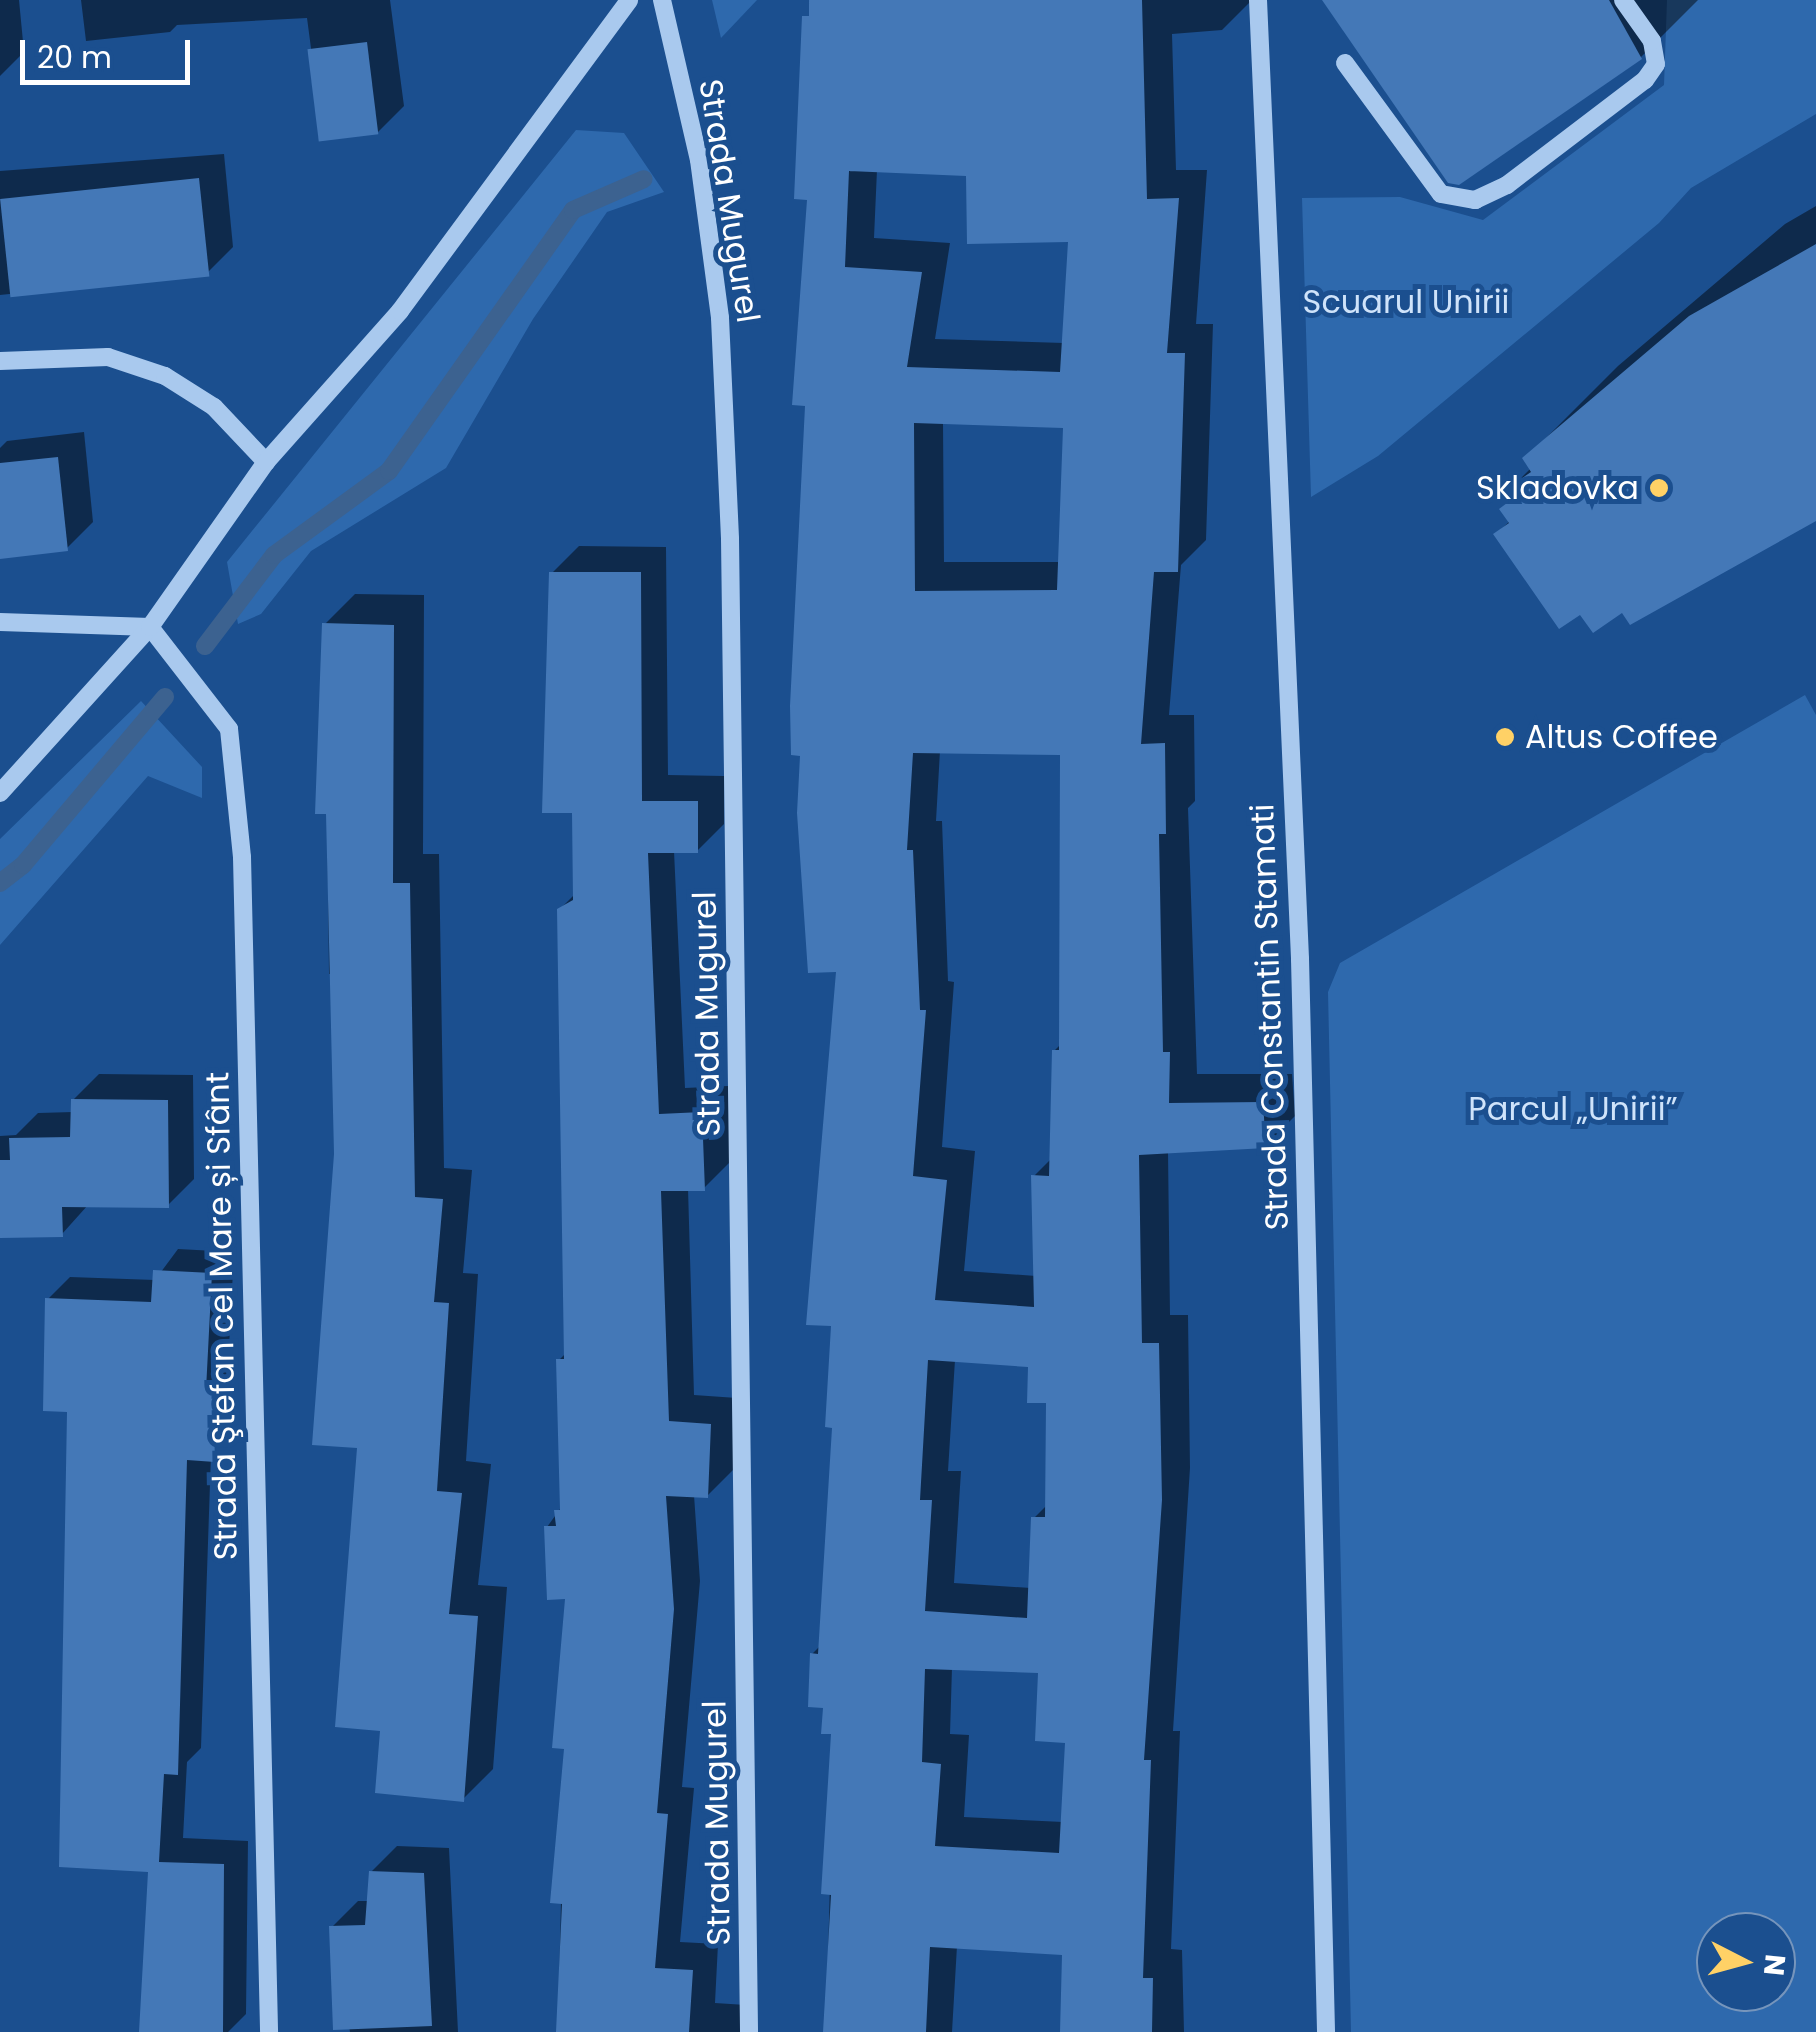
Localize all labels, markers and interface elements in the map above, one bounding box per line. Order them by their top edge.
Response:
scale bar [25,20,195,82]
text: 20 m [37,36,112,79]
street label: Strada Mugurel [691,77,767,325]
park label: Scuarul Unirii [1303,283,1509,321]
place label: Skladovka [1476,469,1639,507]
marker: Skladovka [1648,477,1670,499]
place label: Altus Coffee [1525,718,1718,756]
marker: Altus Coffee [1494,726,1516,748]
street label: Strada Constantin Stamati [1243,803,1297,1231]
street label: Strada Mugurel [686,891,728,1137]
street label: Strada Ştefan cel Mare și Sfânt [199,1071,245,1561]
park label: Parcul „Unirii” [1468,1090,1678,1128]
street label: Strada Mugurel [696,1700,738,1946]
north arrow [1696,1912,1796,2012]
text: N [1754,1952,1795,1977]

